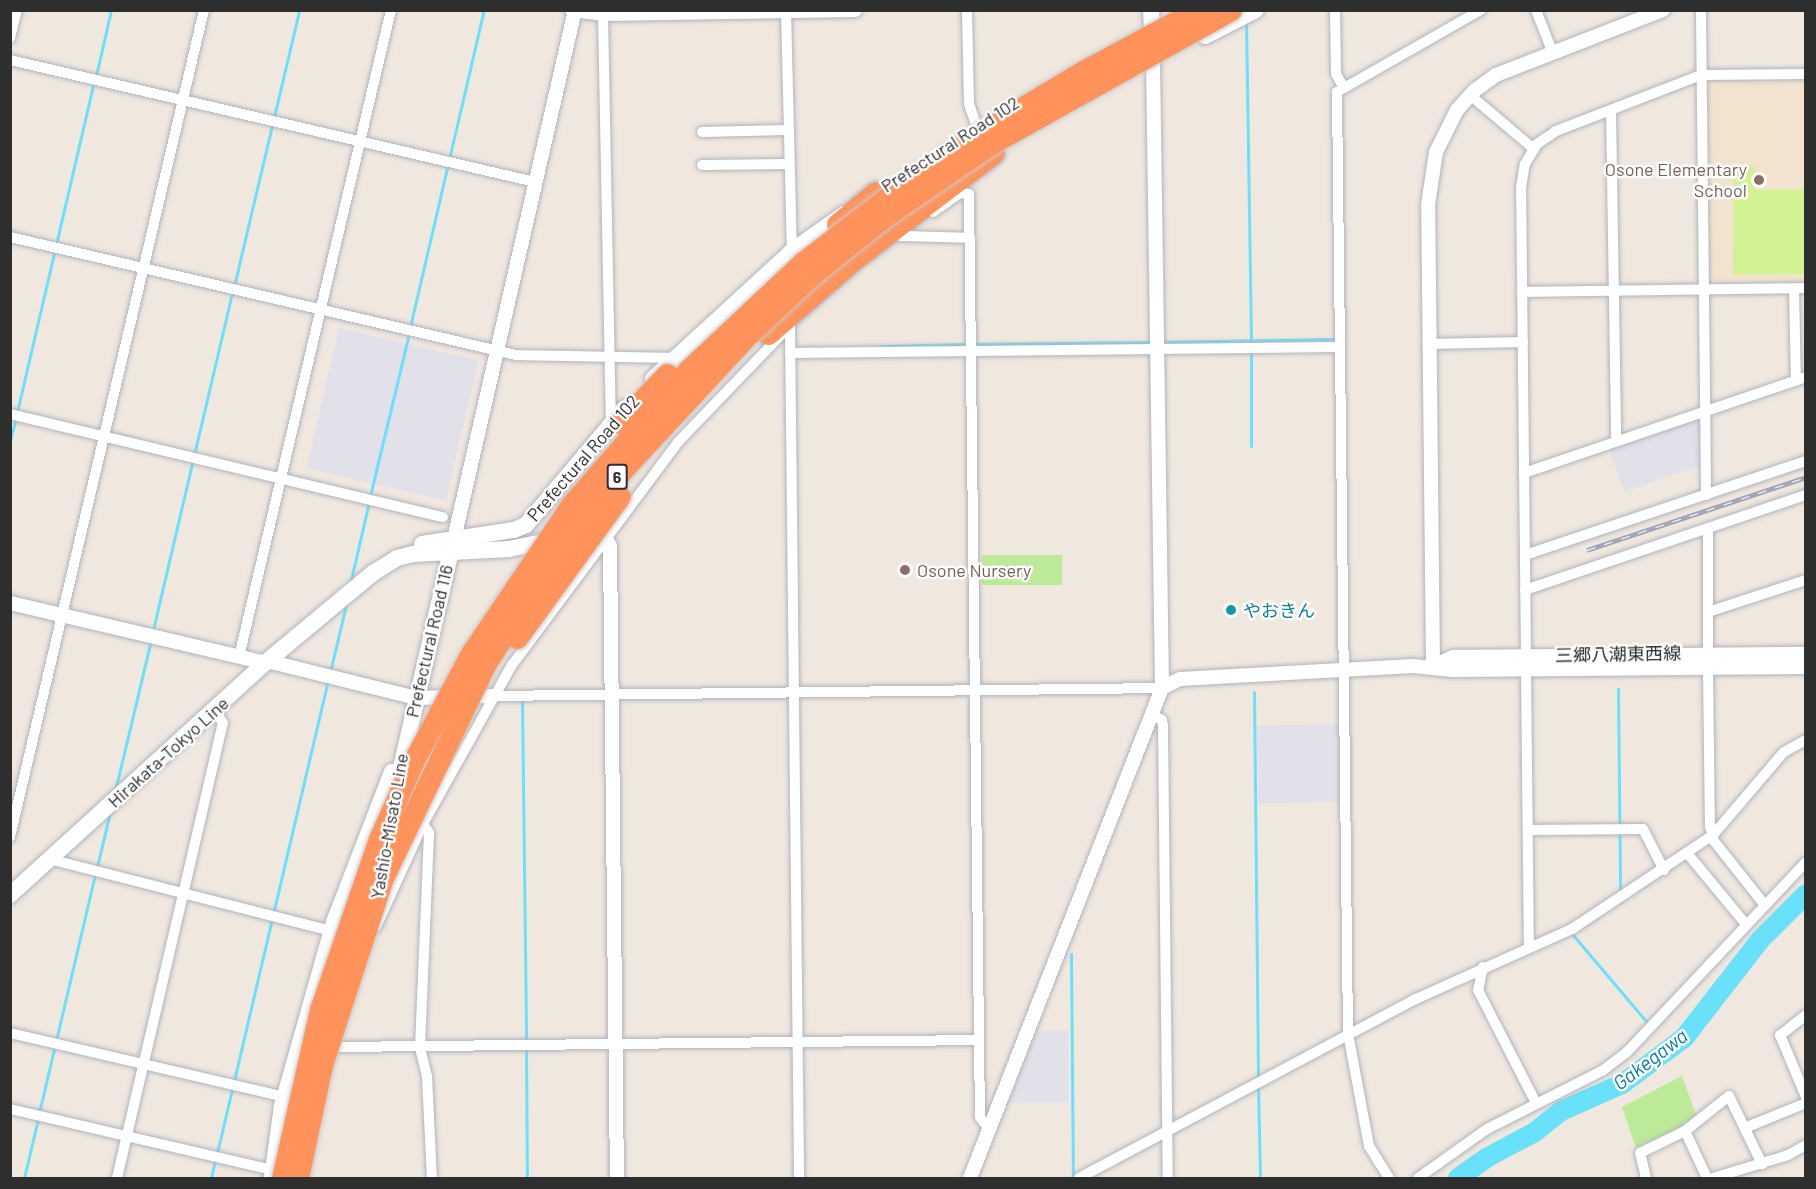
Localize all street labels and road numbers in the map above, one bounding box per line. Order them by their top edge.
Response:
street label: Prefectural Road 102 [877,91,1023,197]
street label: Prefectural Road 102 [522,390,644,526]
road number: 6 [606,464,628,490]
street label: Prefectural Road 116 [401,563,457,719]
street label: 三郷八潮東西線 [1555,642,1681,666]
street label: Hirakata-Tokyo Line [103,692,233,812]
street label: Yashio-Misato Line [366,752,412,900]

